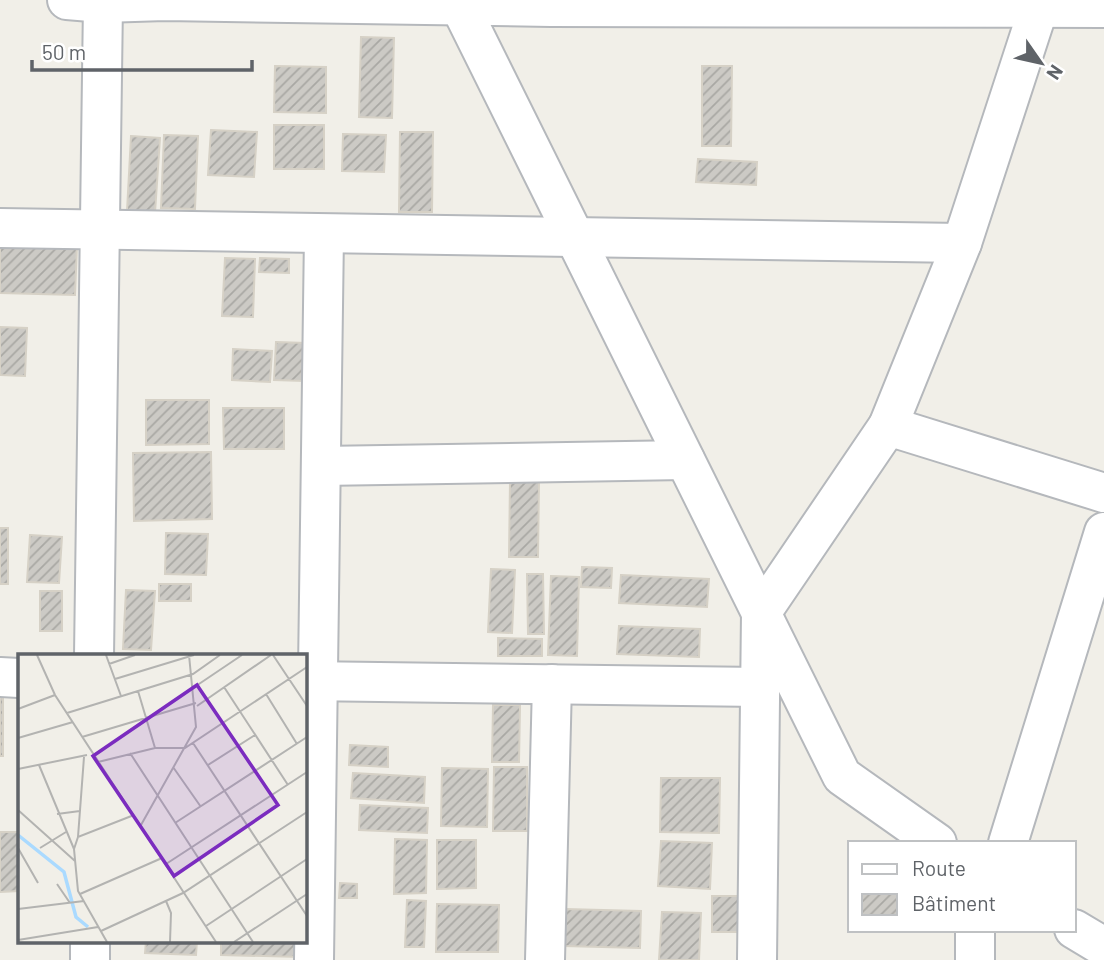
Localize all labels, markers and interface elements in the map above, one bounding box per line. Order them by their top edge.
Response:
scale bar [32,28,252,72]
north arrow [1006,28,1076,98]
text: 50 m [42,39,86,64]
text: N [1042,61,1069,84]
inset map [18,654,306,942]
legend [848,841,1076,932]
text: Route [912,855,966,880]
text: Bâtiment [912,890,996,915]

